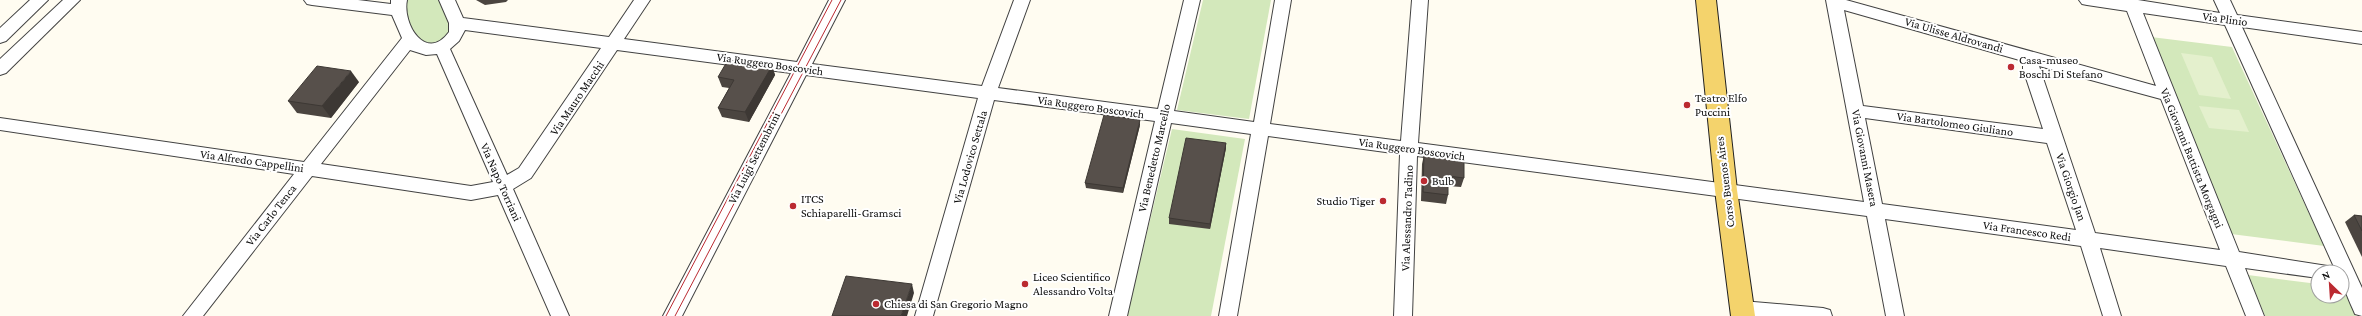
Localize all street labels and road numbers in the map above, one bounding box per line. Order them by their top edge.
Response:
street label: Via Plinio [2202,9,2249,29]
street label: Via Ulisse Aldrovandi [1903,14,2005,56]
street label: Via Ruggero Boscovich [716,50,825,78]
street label: Via Mauro Macchi [547,58,607,138]
street label: Via Giovanni Battista Morgagni [2157,86,2227,230]
street label: Via Ruggero Boscovich [1037,93,1146,121]
street label: Via Benedetto Marcello [1135,102,1173,214]
street label: Via Lodovico Settala [950,108,990,205]
street label: Via Giovanni Masera [1849,108,1881,208]
street label: Via Bartolomeo Giuliano [1896,109,2014,139]
street label: Via Luigi Settembrini [725,110,783,206]
street label: Via Ruggero Boscovich [1358,135,1467,163]
street label: Corso Buenos Aires [1712,135,1738,228]
street label: Via Napo Torriani [477,141,525,223]
street label: Via Alfredo Cappellini [199,147,305,175]
street label: Via Giorgio Jan [2053,151,2089,223]
street label: Via Alessandro Tadino [1398,165,1416,271]
street label: Via Carlo Tenca [243,181,300,248]
street label: Via Francesco Redi [1982,218,2072,244]

